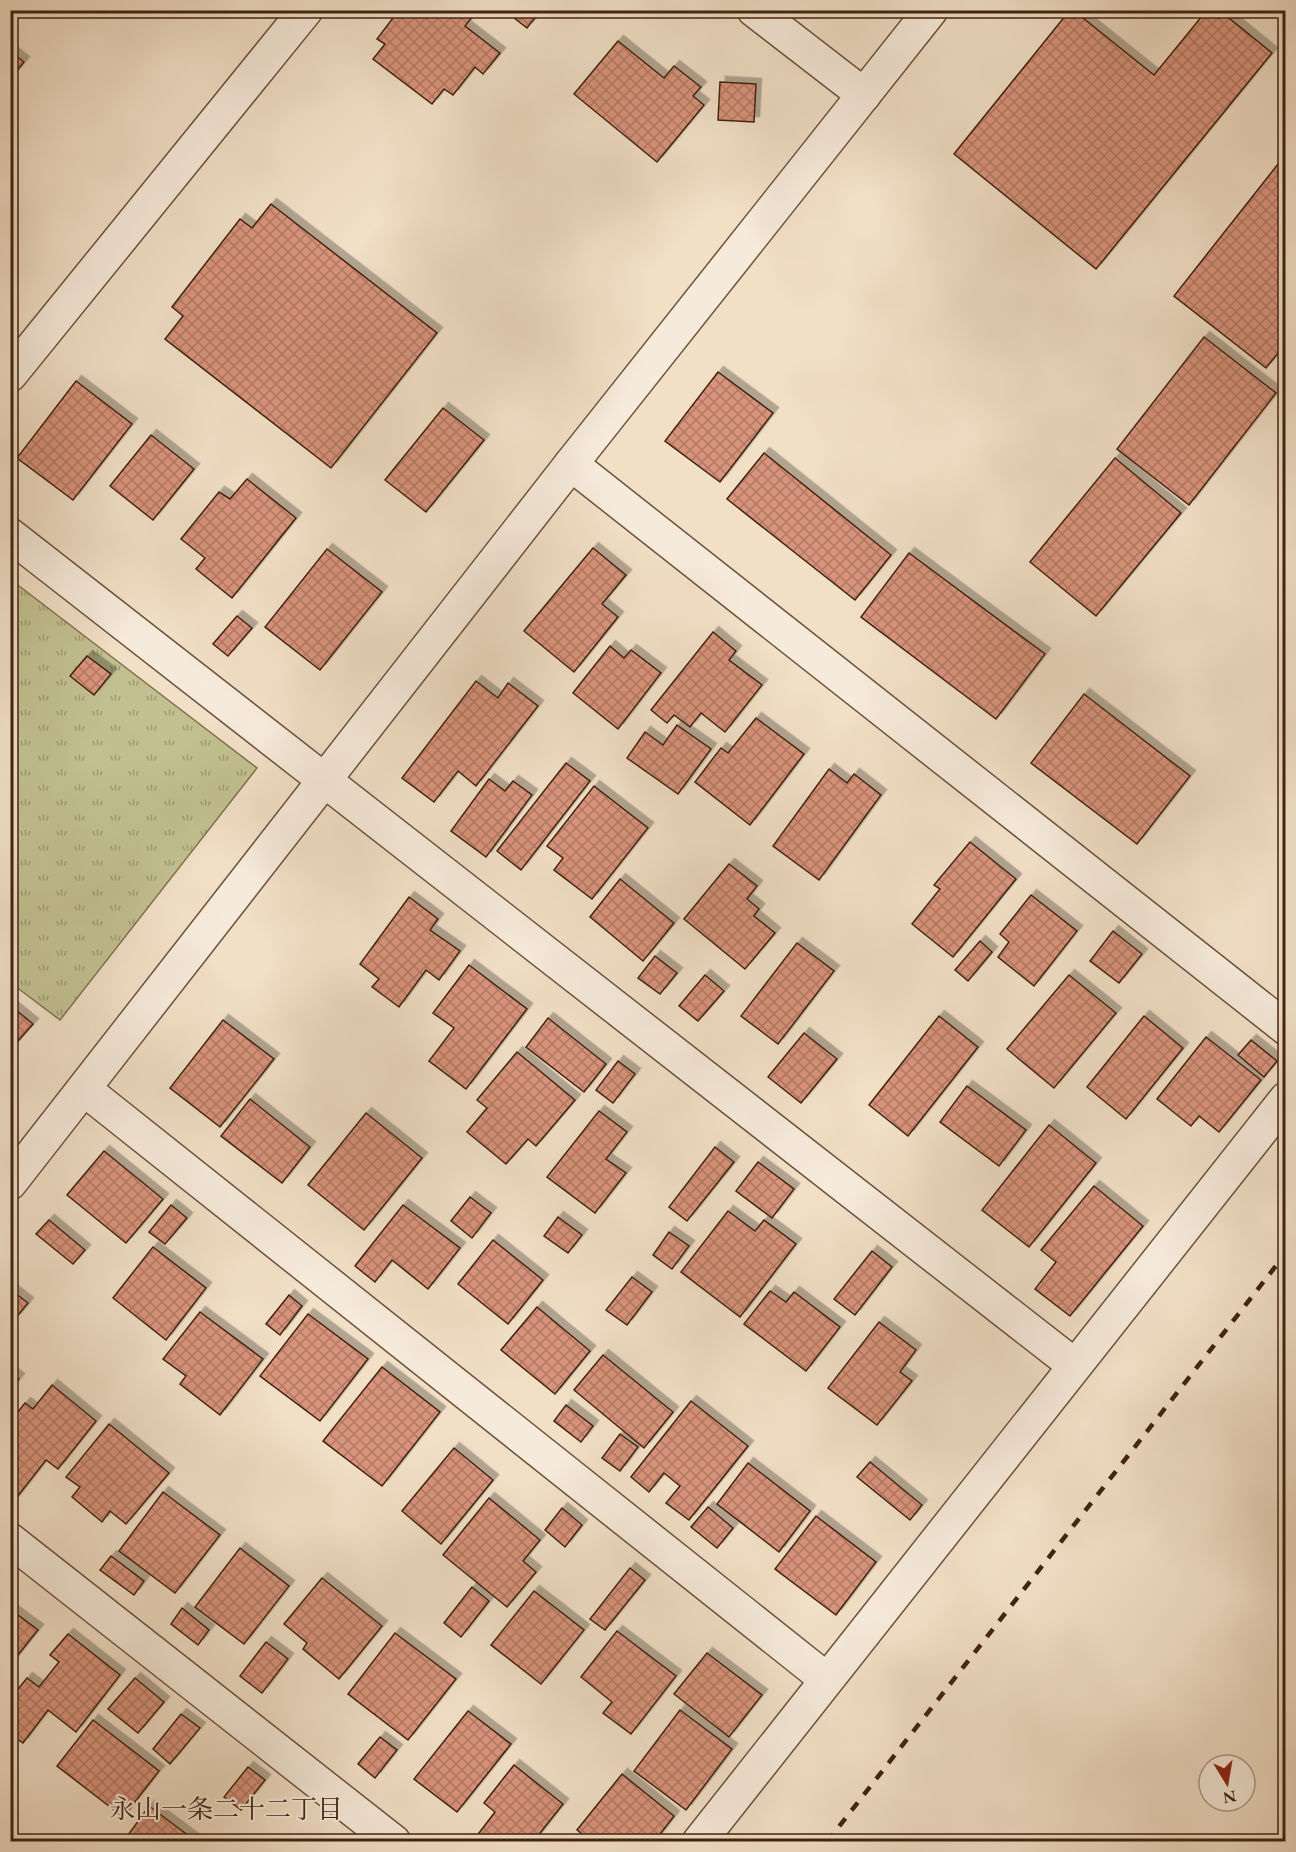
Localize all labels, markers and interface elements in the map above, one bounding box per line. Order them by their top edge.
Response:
north arrow [1197,1753,1257,1813]
text: N [1221,1786,1238,1809]
district label: 永山一条二十二丁目 [109,1792,343,1826]

